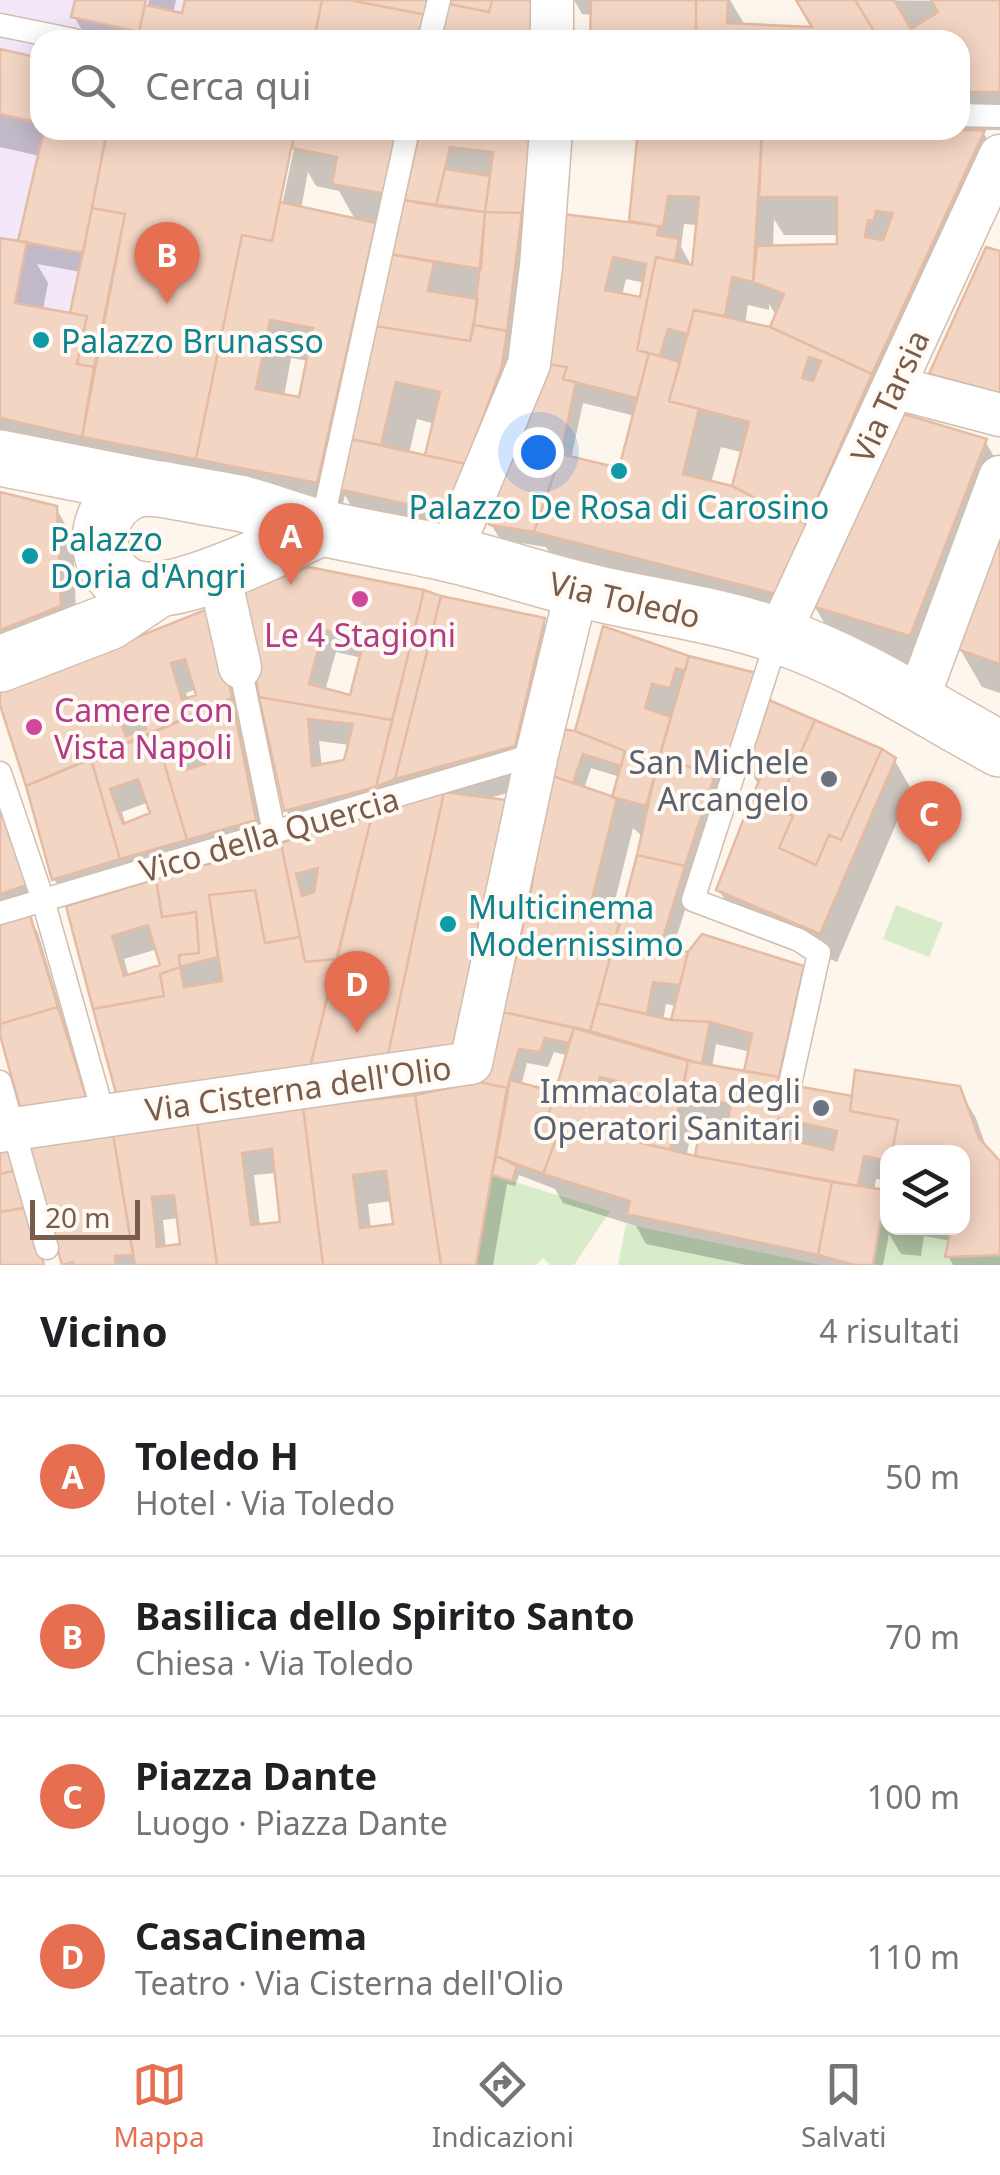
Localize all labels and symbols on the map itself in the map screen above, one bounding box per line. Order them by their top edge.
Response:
pin: B [134,222,200,304]
place label: Palazzo Brunasso [61,319,324,362]
street label: Via Tarsia [840,323,938,469]
marker: Palazzo Brunasso [30,329,52,351]
your location [513,427,564,478]
marker: Palazzo De Rosa di Carosino [608,460,630,482]
place label: Palazzo De Rosa di Carosino [409,485,829,528]
pin: A [258,502,324,585]
place label: Palazzo Doria d'Angri [50,517,246,597]
marker: Palazzo Doria d'Angri [19,545,41,567]
street label: Via Toledo [545,561,705,637]
marker: Le 4 Stagioni [349,588,371,610]
place label: Le 4 Stagioni [264,613,456,656]
place label: Camere con Vista Napoli [54,688,234,768]
marker: Camere con Vista Napoli [23,716,45,738]
place label: San Michele Arcangelo [629,740,809,820]
marker: San Michele Arcangelo [818,768,840,790]
street label: Vico della Quercia [134,776,404,892]
pin: C [896,780,962,863]
place label: Multicinema Modernissimo [468,885,684,965]
marker: Multicinema Modernissimo [437,913,459,935]
pin: D [324,950,390,1033]
street label: Via Cisterna dell'Olio [142,1045,454,1131]
place label: Immacolata degli Operatori Sanitari [533,1069,801,1149]
marker: Immacolata degli Operatori Sanitari [810,1097,832,1119]
scale bar [30,1195,140,1240]

